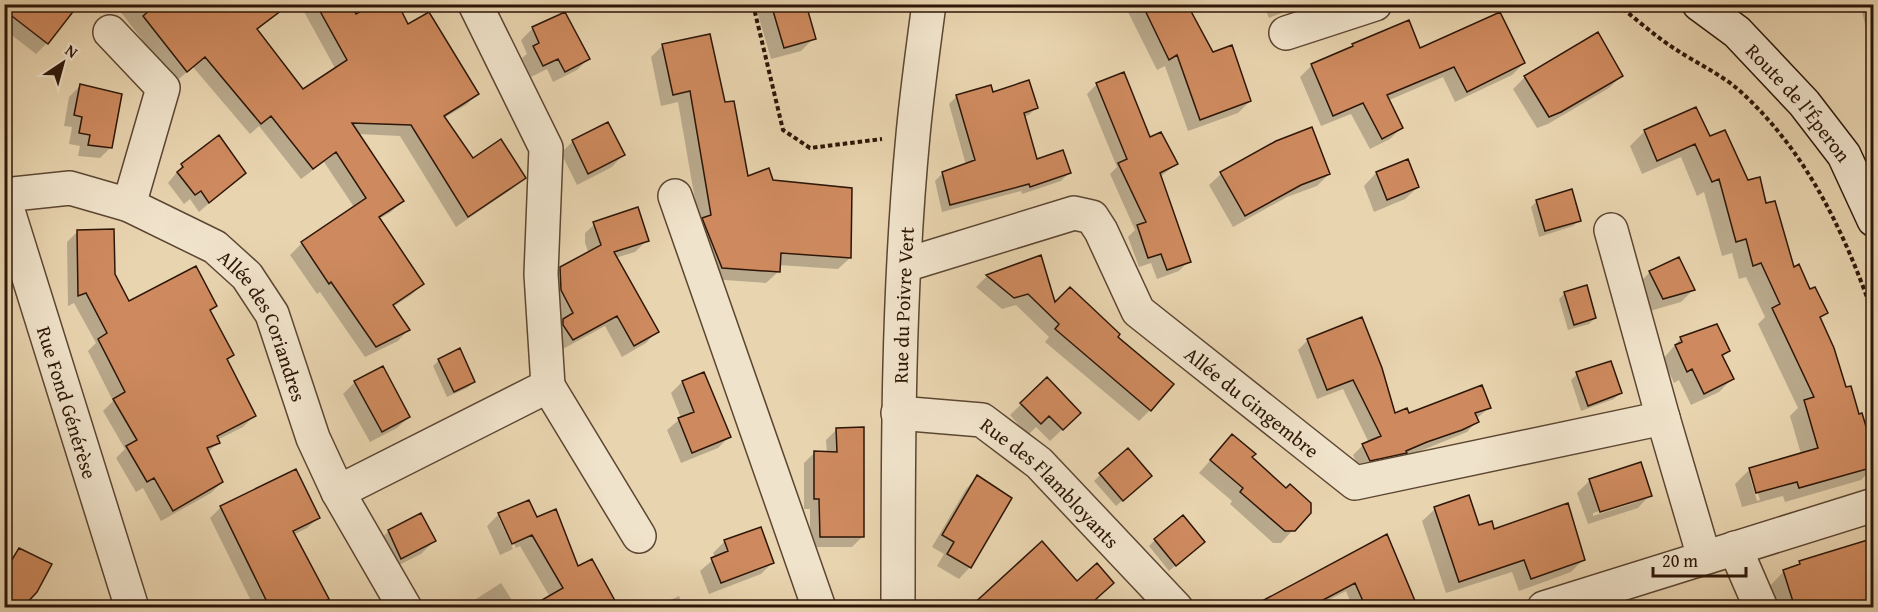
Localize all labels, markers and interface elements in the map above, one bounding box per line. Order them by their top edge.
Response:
north arrow [33,33,93,93]
street label: Route de l'Éperon [1740,36,1858,168]
text: N [60,38,83,64]
street label: Rue du Poivre Vert [885,226,920,384]
street label: Allée des Coriandres [212,242,314,405]
street label: Rue Fond Générèse [30,322,105,482]
street label: Allée du Gingembre [1179,339,1326,464]
street label: Rue des Flambloyants [975,410,1126,554]
scale bar [1653,540,1746,578]
text: 20 m [1662,547,1698,574]

